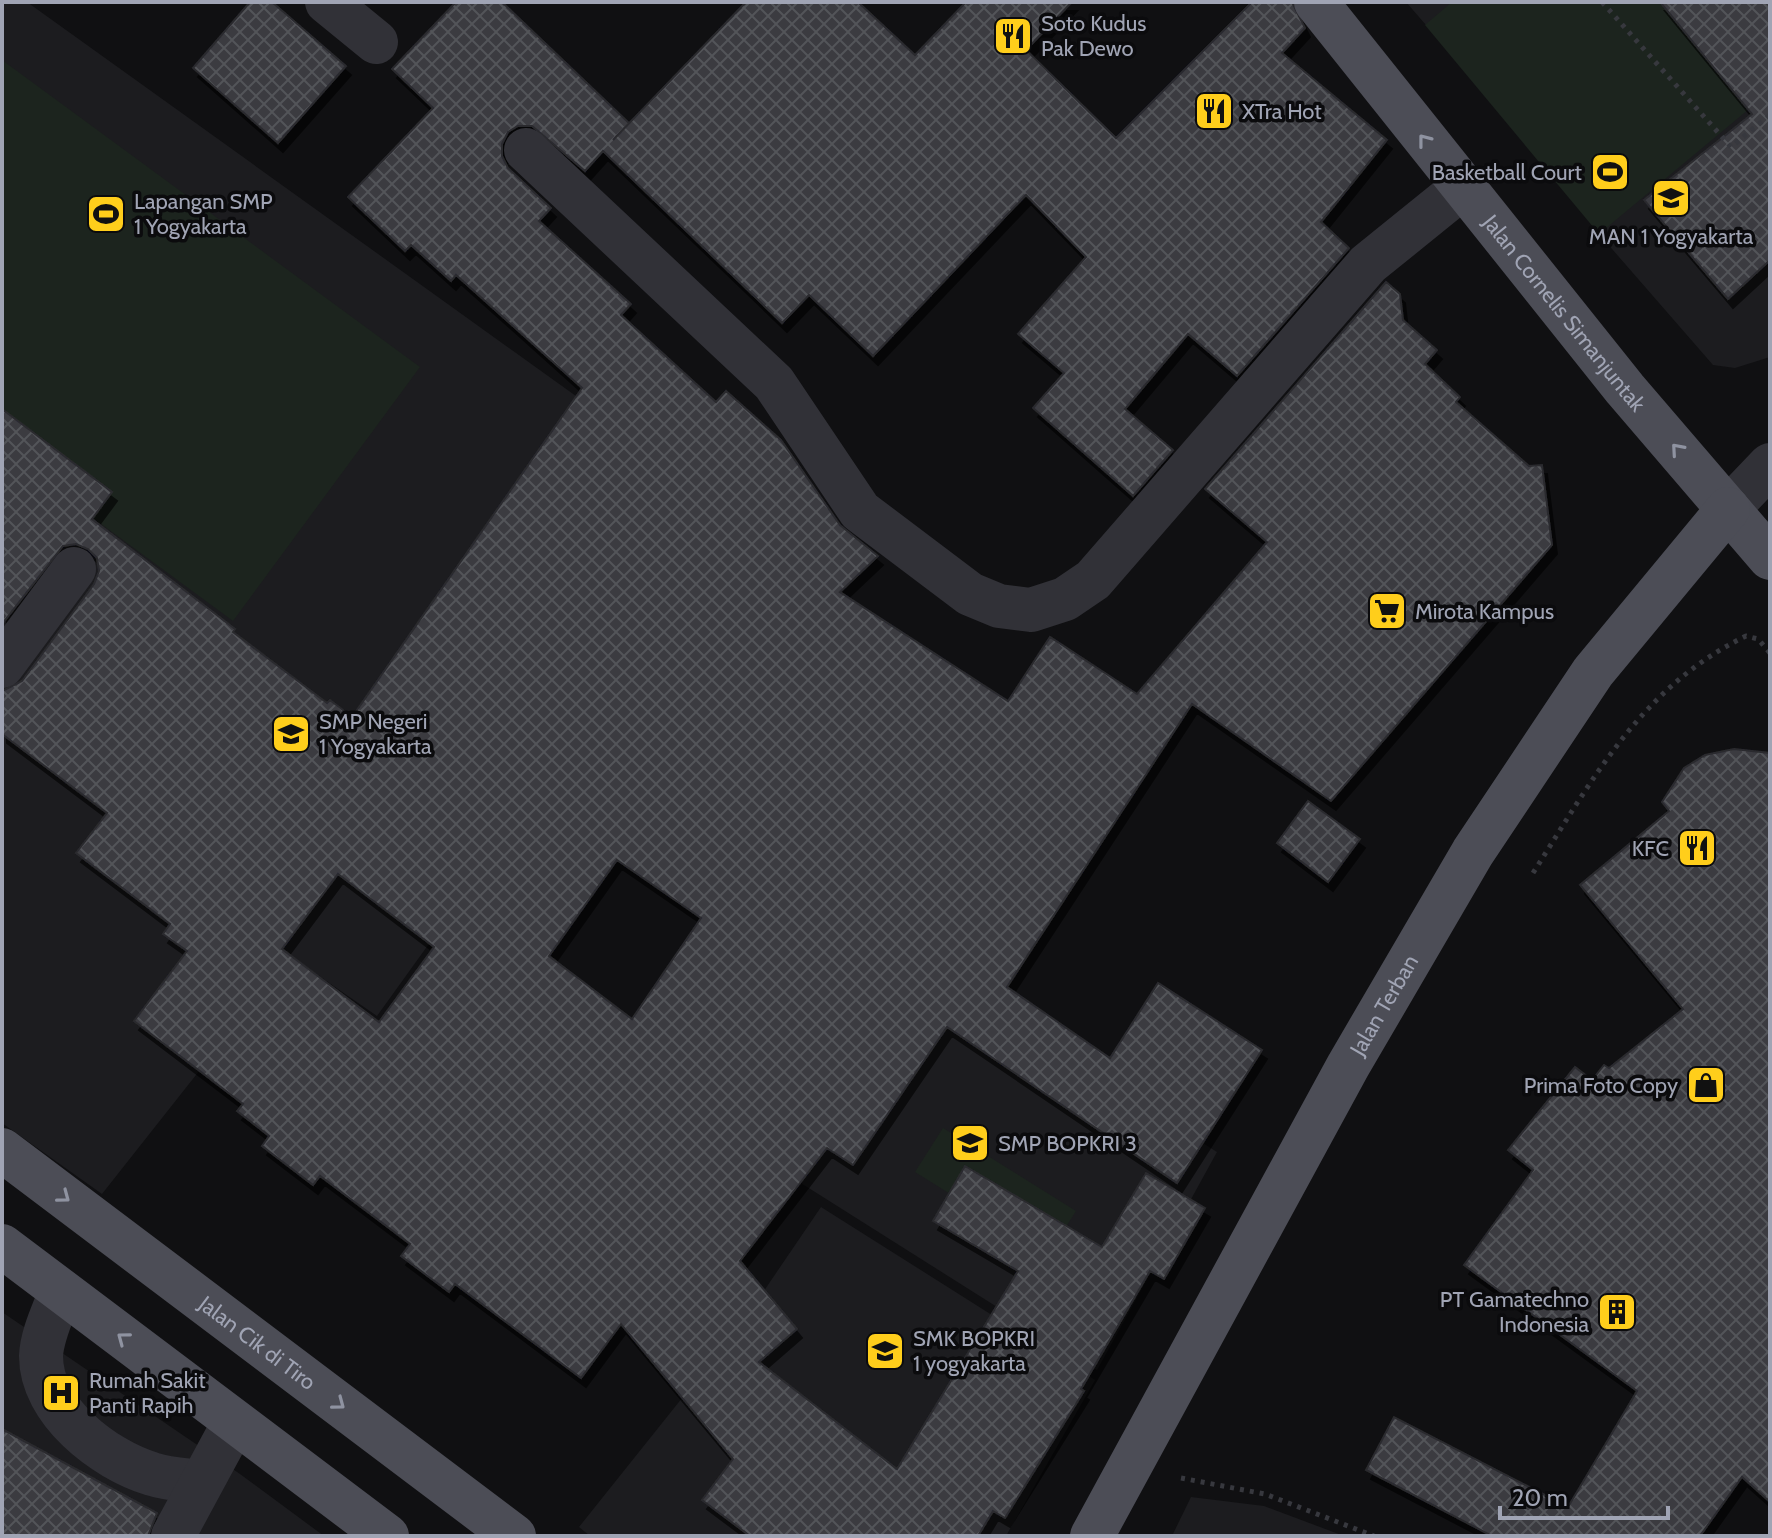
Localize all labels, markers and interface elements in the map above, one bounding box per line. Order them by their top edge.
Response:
place label: Soto Kudus Pak Dewo [1041,10,1146,62]
restaurant icon: Soto Kudus Pak Dewo [992,15,1034,57]
restaurant icon: XTra Hot [1193,90,1235,132]
place label: XTra Hot [1242,98,1322,125]
one-way arrow [1419,135,1434,149]
sports icon: Basketball Court [1589,151,1631,193]
place label: Basketball Court [1432,159,1583,186]
school or university icon: MAN 1 Yogyakarta [1650,177,1692,219]
place label: Lapangan SMP 1 Yogyakarta [134,188,273,240]
sports icon: Lapangan SMP 1 Yogyakarta [85,193,127,235]
street label: Jalan Cornelis Simanjuntak [1476,209,1651,417]
place label: MAN 1 Yogyakarta [1589,223,1754,250]
one-way arrow [1672,444,1687,459]
supermarket icon: Mirota Kampus [1366,590,1408,632]
place label: Mirota Kampus [1415,598,1554,625]
place label: SMP Negeri 1 Yogyakarta [319,708,432,760]
school or university icon: SMP Negeri 1 Yogyakarta [270,713,312,755]
restaurant icon: KFC [1676,827,1718,869]
place label: KFC [1632,835,1669,862]
street label: Jalan Terban [1344,950,1424,1061]
shop icon: Prima Foto Copy [1685,1064,1727,1106]
place label: Prima Foto Copy [1524,1072,1678,1099]
school or university icon: SMP BOPKRI 3 [949,1122,991,1164]
place label: SMP BOPKRI 3 [998,1130,1137,1157]
one-way arrow [55,1187,70,1201]
place label: PT Gamatechno Indonesia [1440,1286,1589,1338]
street label: Jalan Cik di Tiro [193,1290,321,1396]
building icon: PT Gamatechno Indonesia [1596,1291,1638,1333]
place label: SMK BOPKRI 1 yogyakarta [913,1325,1035,1377]
school or university icon: SMK BOPKRI 1 yogyakarta [864,1330,906,1372]
one-way arrow [117,1334,132,1348]
place label: Rumah Sakit Panti Rapih [89,1367,206,1419]
hospital icon: Rumah Sakit Panti Rapih [40,1372,82,1414]
one-way arrow [330,1394,345,1408]
scale bar [1500,1470,1668,1520]
text: 20 m [1512,1483,1568,1512]

